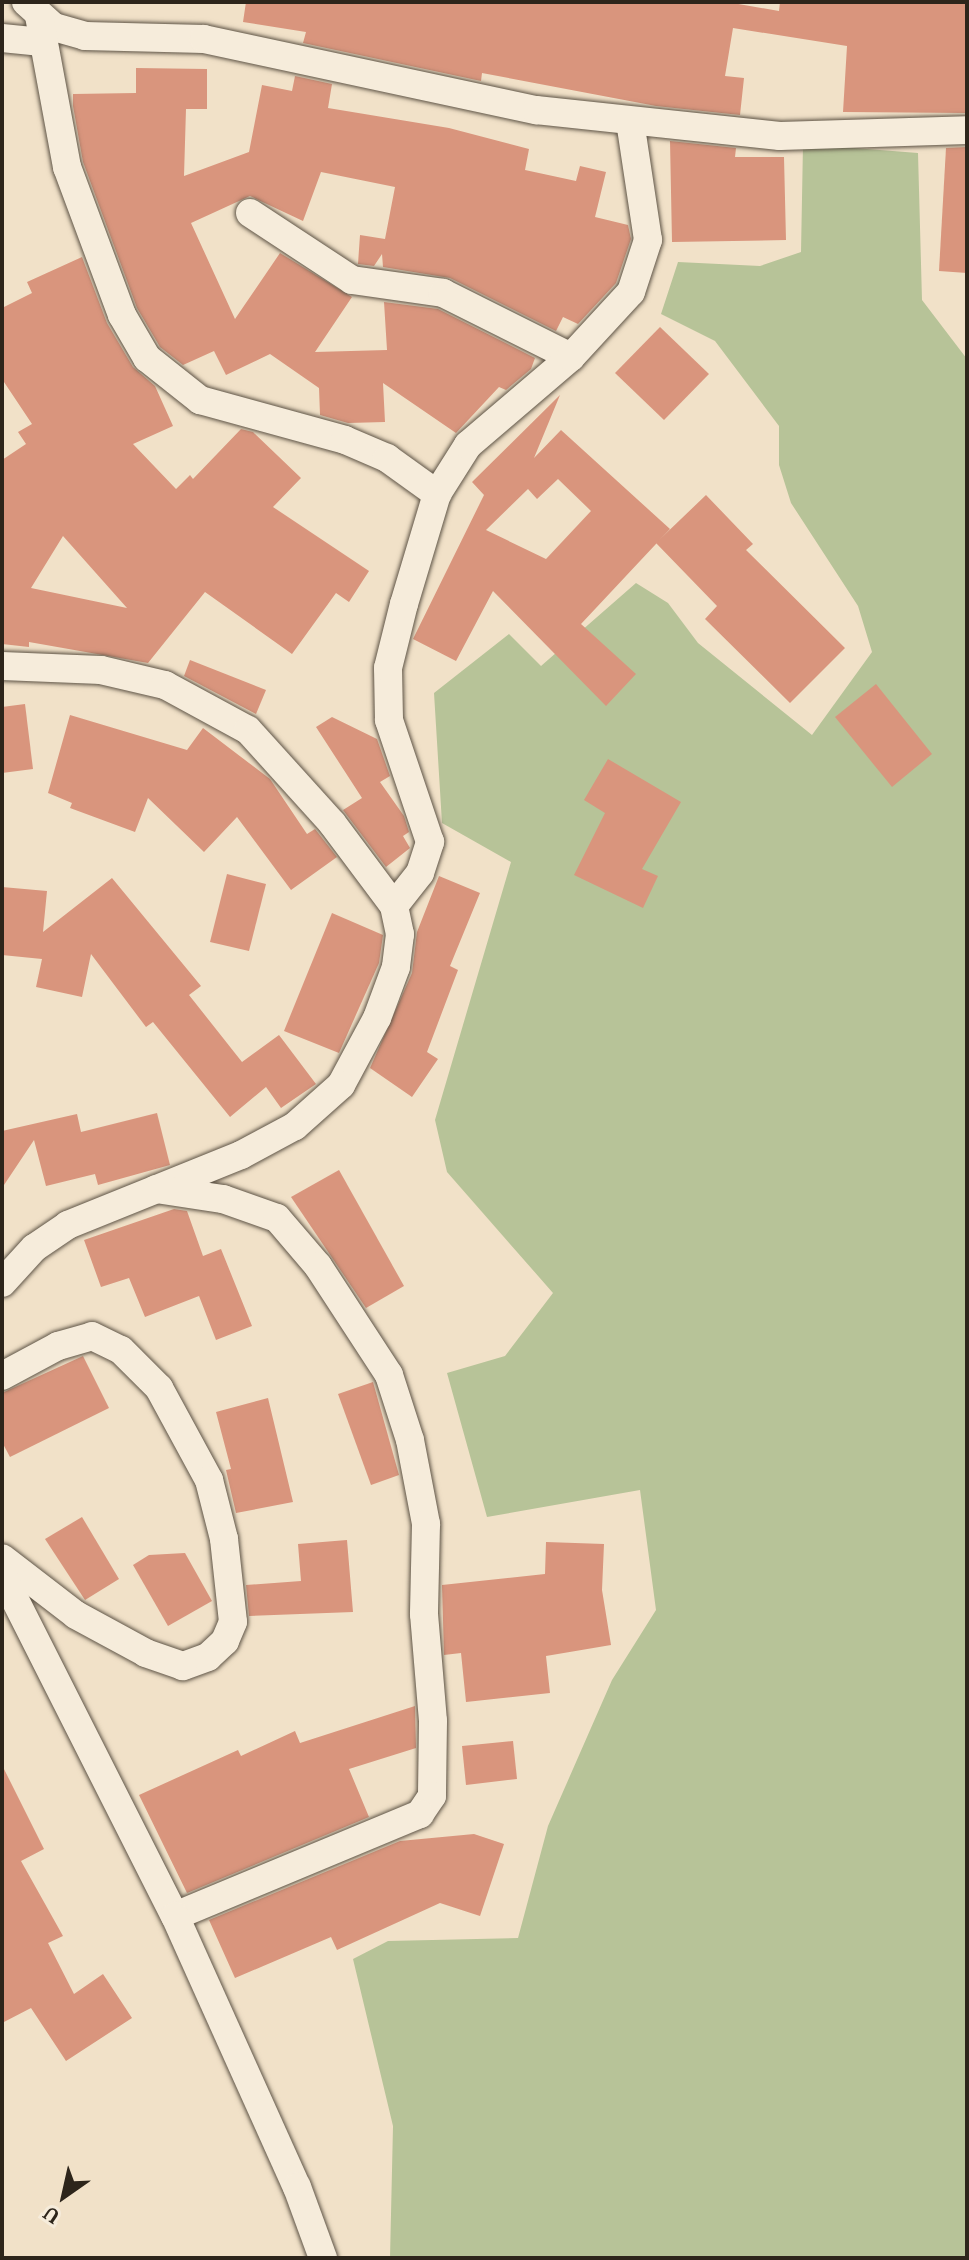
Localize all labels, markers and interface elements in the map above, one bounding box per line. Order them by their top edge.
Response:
north arrow [24,2156,104,2236]
text: U [35,2198,66,2233]

